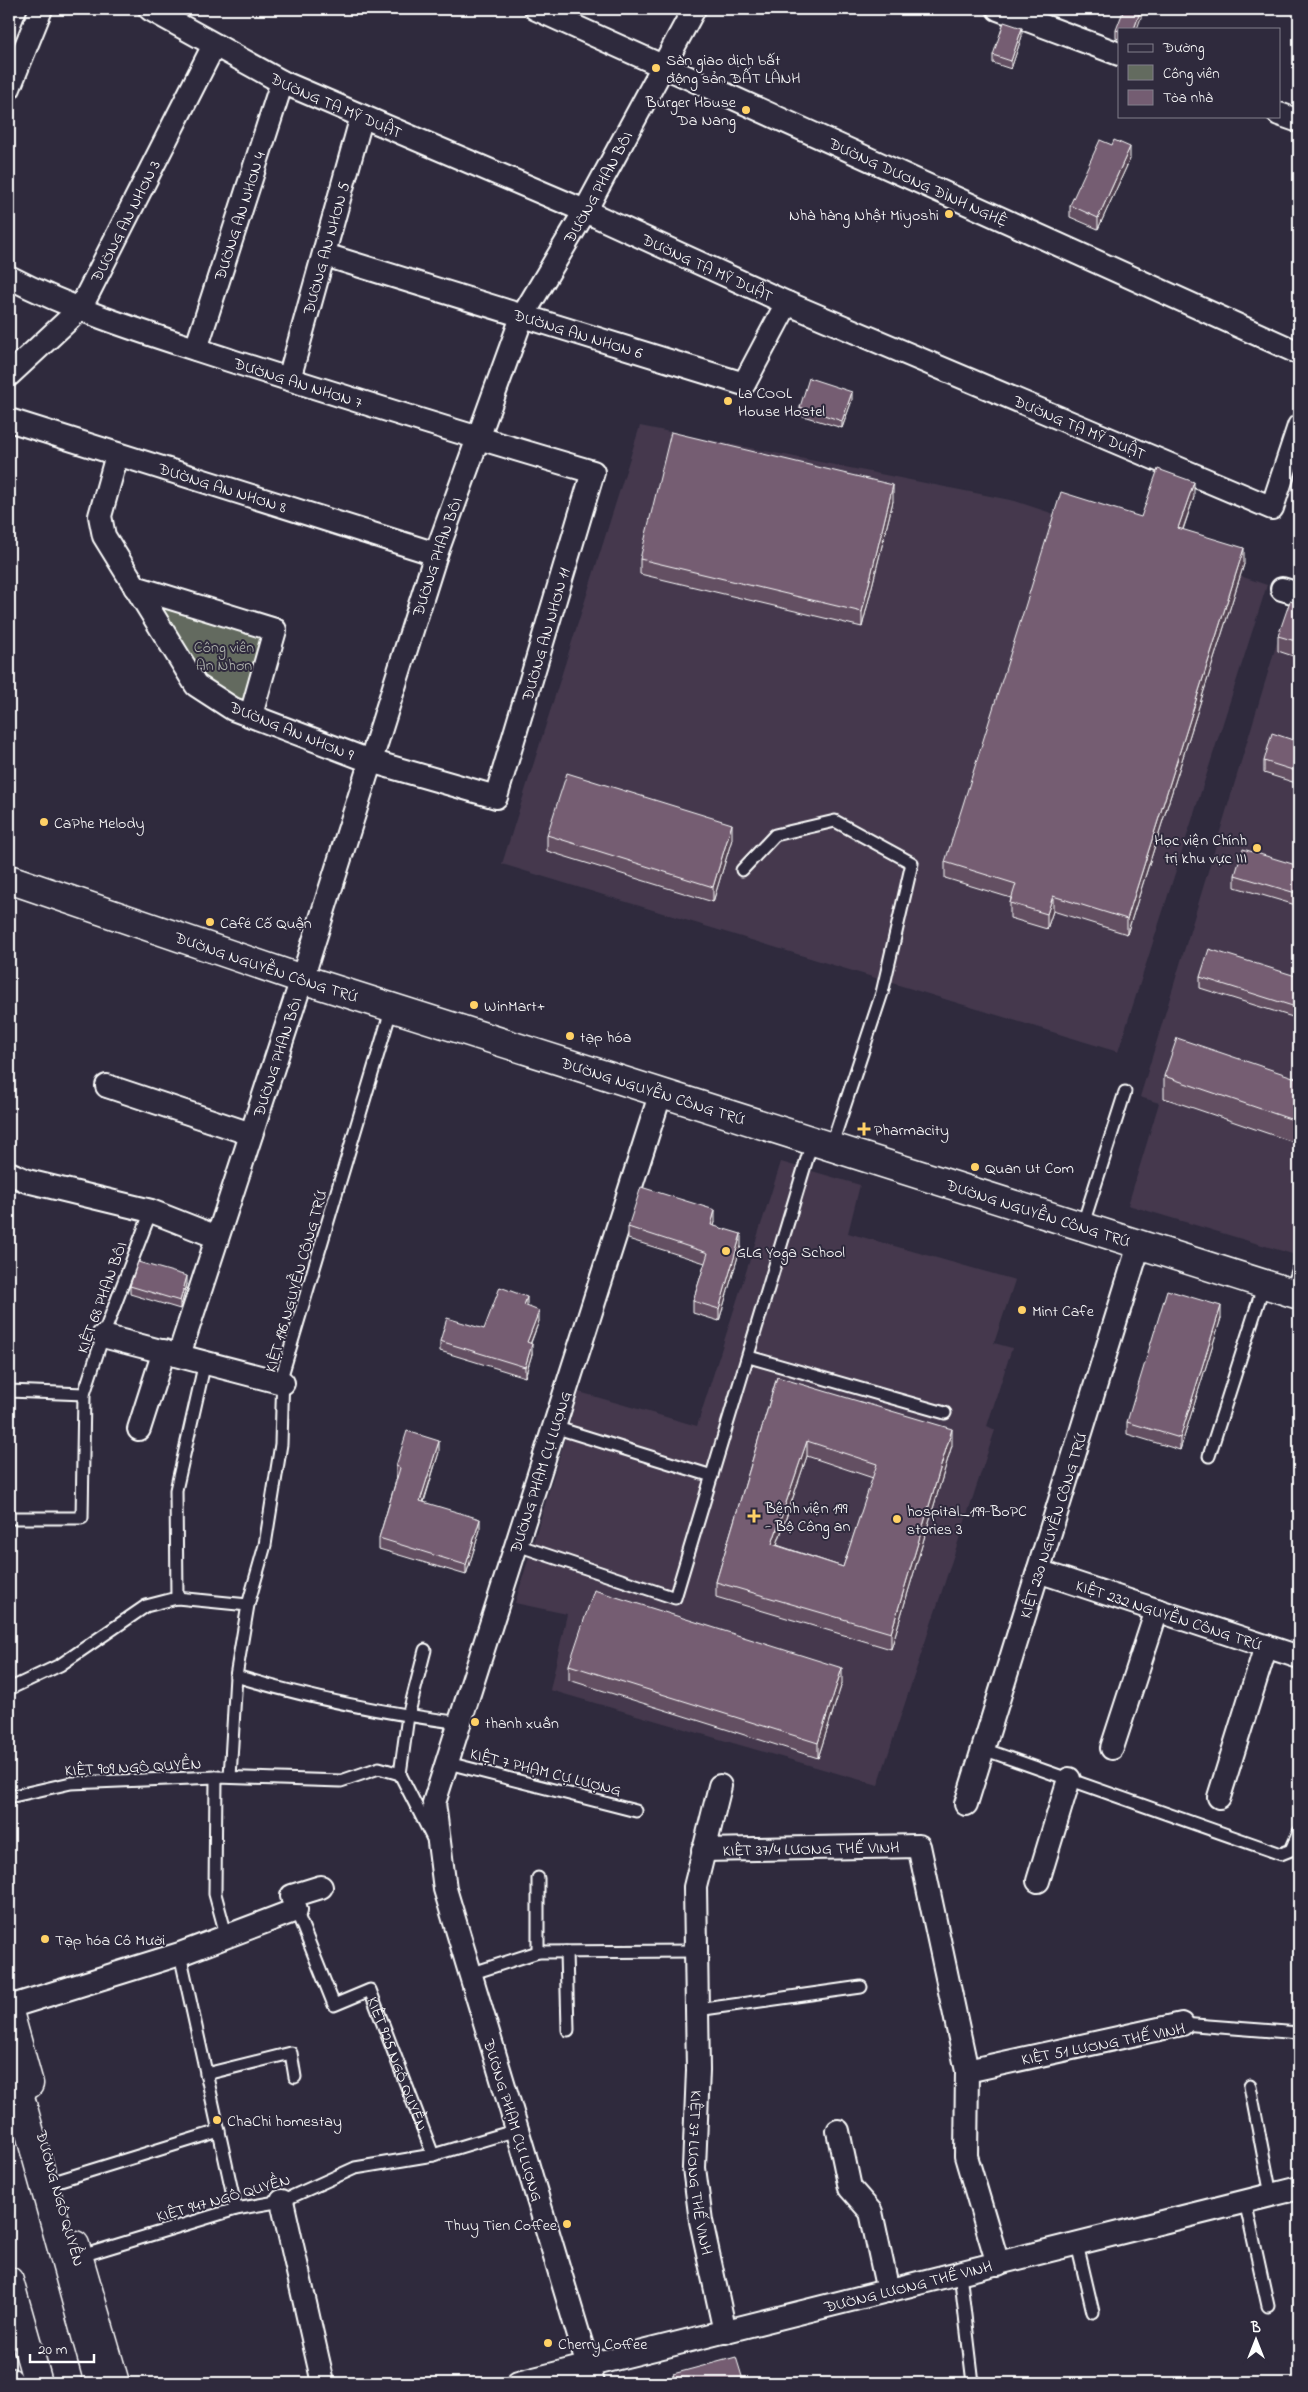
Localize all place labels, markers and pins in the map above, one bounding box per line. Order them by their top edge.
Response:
place label: Sàn giao dịch bất động sản ĐẤT LÀNH [666,49,801,91]
marker: Sàn giao dịch bất động sản ĐẤT LÀNH [650,62,662,74]
place label: Burger House Da Nang [645,91,737,133]
marker: Burger House Da Nang [740,104,752,116]
place label: Nhà hàng Nhật Miyoshi [789,204,939,228]
marker: Nhà hàng Nhật Miyoshi [943,208,955,220]
place label: La COOL House Hostel [738,382,825,424]
marker: La COOL House Hostel [722,395,734,407]
place label: CaPhe Melody [54,812,144,836]
marker: CaPhe Melody [38,816,50,828]
place label: Học viện Chính trị khu vực III [1154,829,1247,871]
marker: Học viện Chính trị khu vực III [1251,842,1263,854]
place label: Café Cố Quận [220,912,312,936]
marker: Café Cố Quận [204,916,216,928]
place label: WinMart+ [484,995,545,1019]
marker: WinMart+ [468,999,480,1011]
place label: tạp hóa [580,1026,631,1050]
marker: tạp hóa [564,1030,576,1042]
place label: Pharmacity [874,1119,949,1143]
marker: Pharmacity [858,1123,870,1135]
place label: Quan Ut Com [985,1157,1074,1181]
marker: Quan Ut Com [969,1161,981,1173]
place label: GLG Yoga School [736,1241,845,1265]
marker: GLG Yoga School [720,1245,732,1257]
place label: Mint Cafe [1032,1300,1095,1324]
marker: Mint Cafe [1016,1304,1028,1316]
place label: Bệnh viện 199 - Bộ Công an [764,1497,850,1539]
place label: hospital_199-BoPC stories 3 [907,1500,1027,1542]
marker: Bệnh viện 199 - Bộ Công an [747,1509,761,1523]
marker: hospital_199-BoPC stories 3 [891,1513,903,1525]
place label: thanh xuân [485,1712,559,1736]
marker: thanh xuân [469,1716,481,1728]
place label: Tạp hóa Cô Mười [55,1929,165,1953]
marker: Tạp hóa Cô Mười [39,1933,51,1945]
place label: ChaChi homestay [227,2110,342,2134]
marker: ChaChi homestay [211,2114,223,2126]
place label: Thuy Tien Coffee [444,2214,558,2238]
marker: Thuy Tien Coffee [561,2218,573,2230]
place label: Cherry Coffee [558,2333,648,2357]
marker: Cherry Coffee [542,2337,554,2349]

